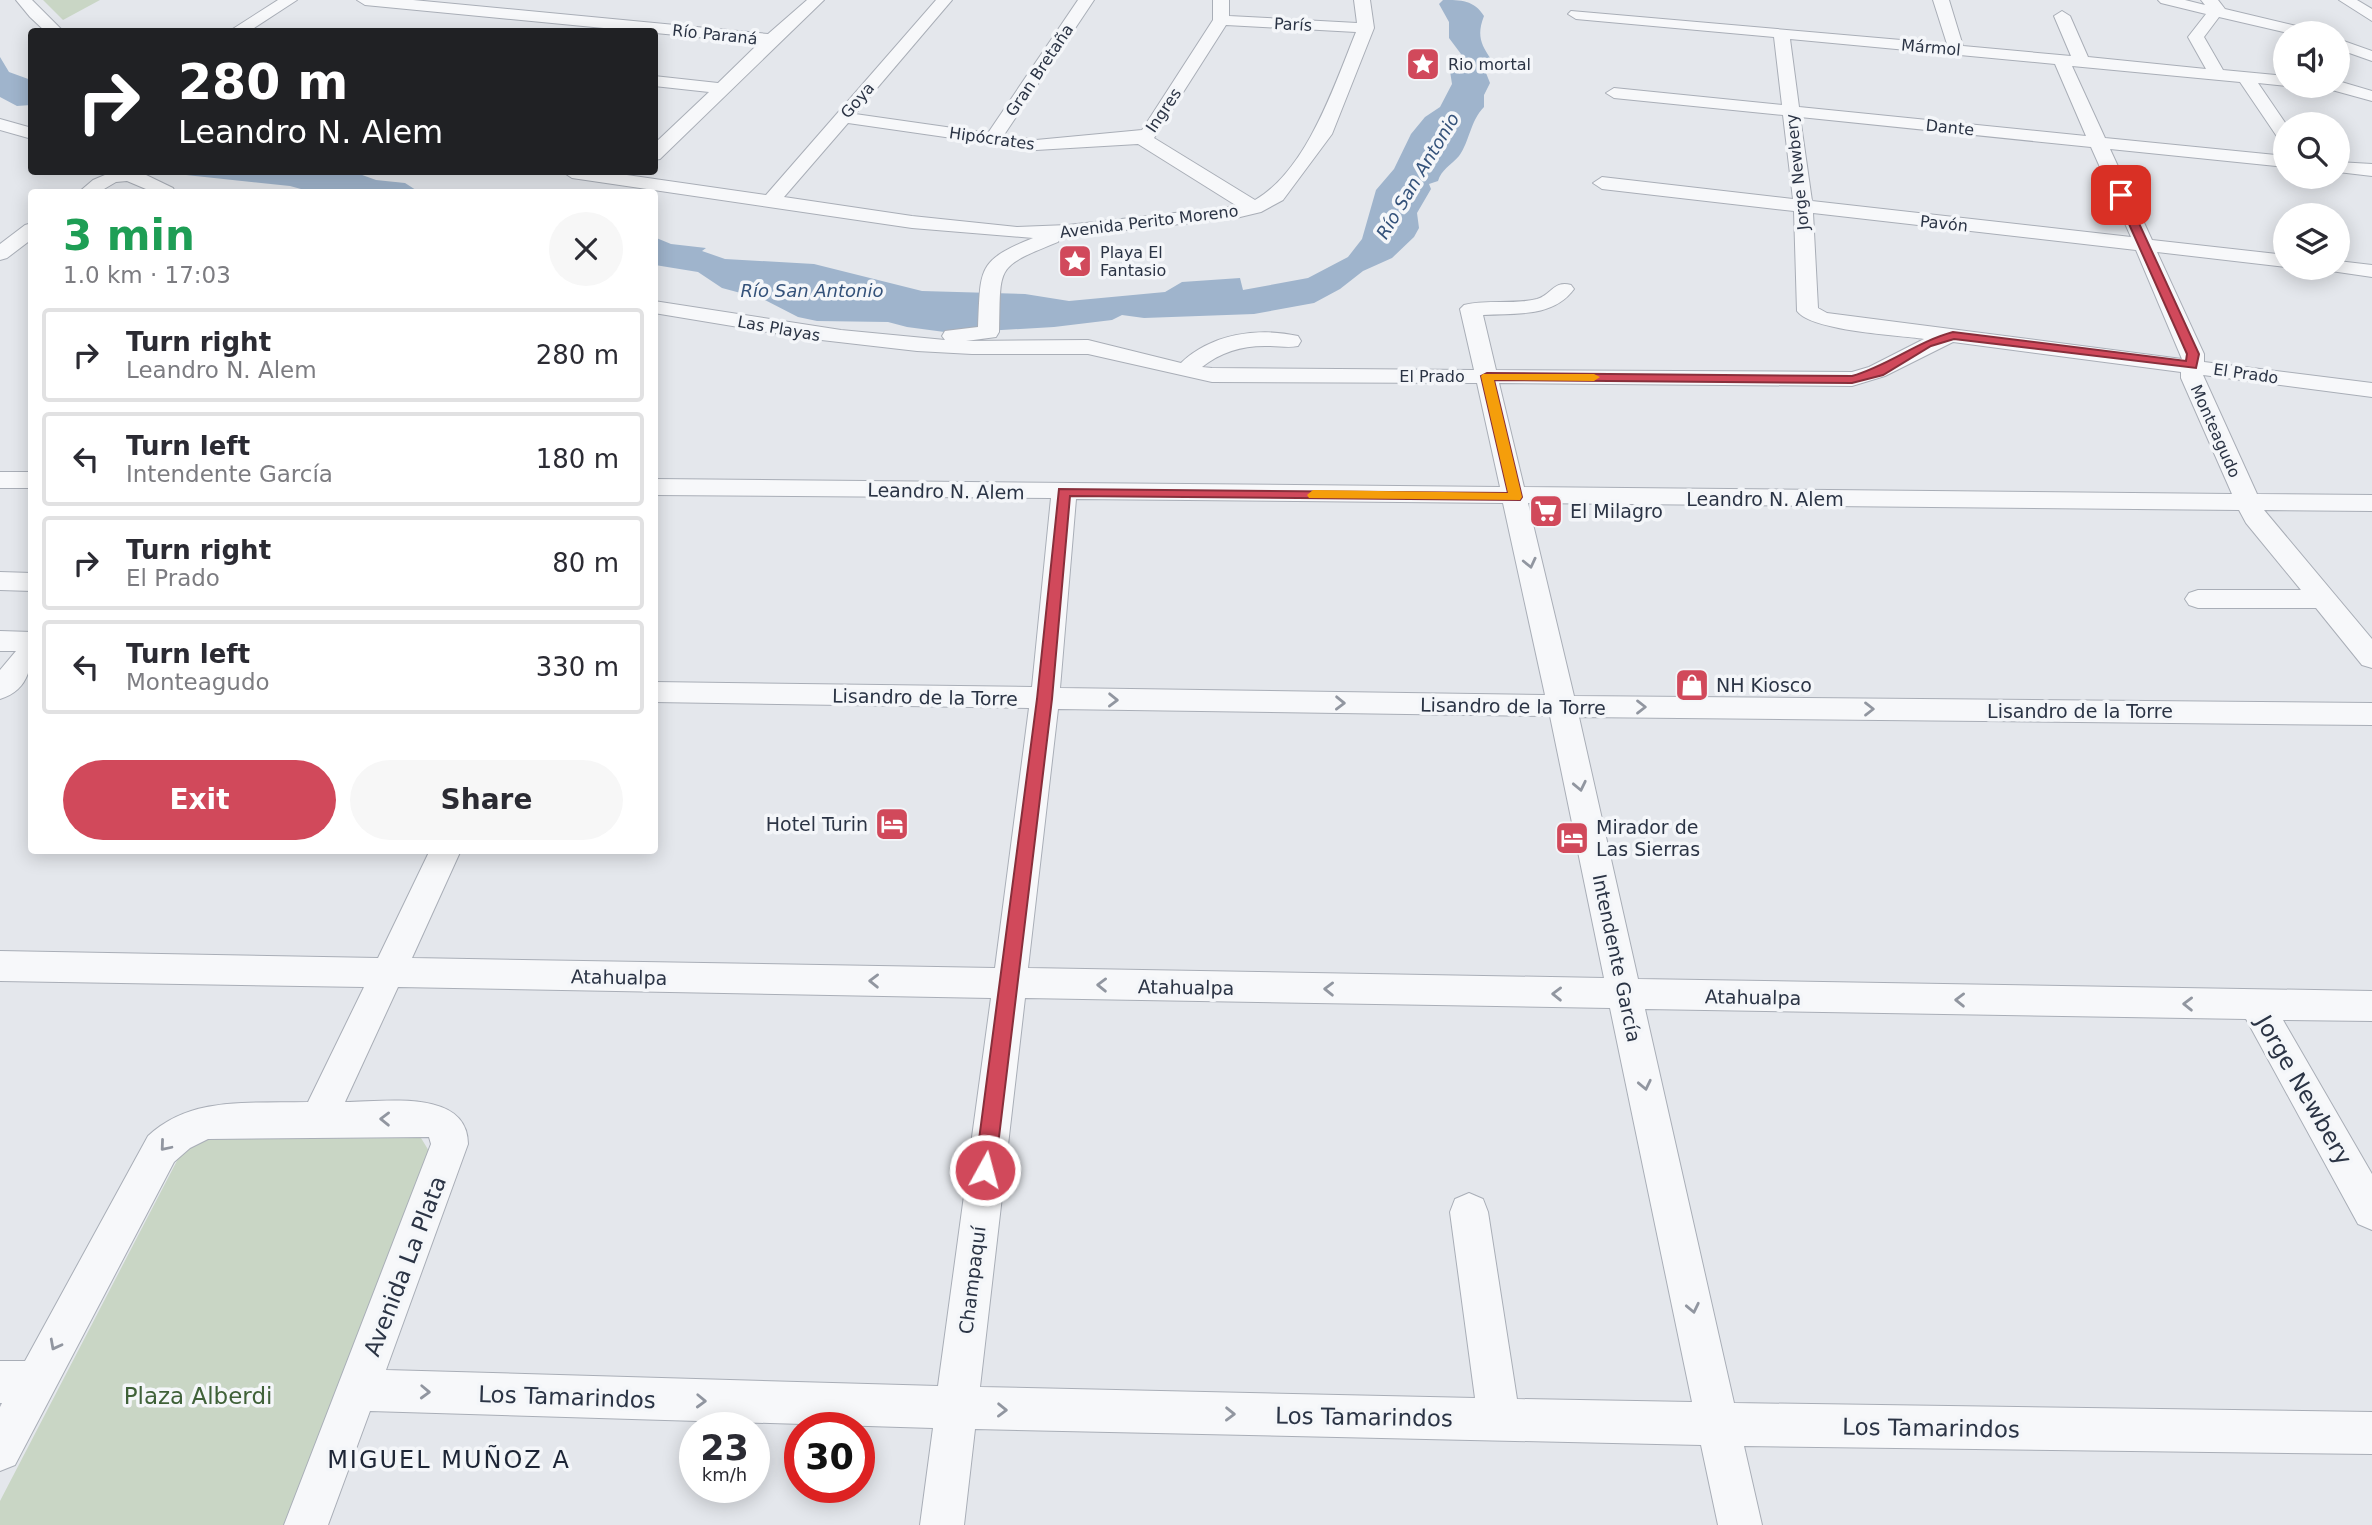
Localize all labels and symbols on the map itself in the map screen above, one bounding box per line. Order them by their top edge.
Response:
street label: París [1273,14,1312,35]
street label: Río Paraná [671,21,758,48]
street label: Gran Bretaña [1002,21,1077,120]
street label: Mármol [1900,35,1962,60]
place icon: Rio mortal [1404,45,1442,83]
place label: Rio mortal [1448,55,1531,74]
street label: Goya [837,78,878,122]
street label: Ingres [1142,84,1185,136]
water label: Río San Antonio [1372,109,1463,242]
street label: Jorge Newbery [1782,113,1813,232]
street label: Dante [1925,116,1975,139]
street label: Hipócrates [948,123,1036,154]
pin [2091,165,2151,225]
street label: Avenida Perito Moreno [1059,201,1239,242]
street label: Pavón [1919,212,1969,235]
place icon: Playa El Fantasio [1056,242,1094,280]
place label: Playa El Fantasio [1100,243,1166,280]
water label: Río San Antonio [740,280,884,301]
street label: Las Playas [736,312,822,345]
street label: El Prado [2212,360,2280,387]
street label: El Prado [1399,367,1465,386]
street label: Monteagudo [2187,382,2245,481]
street label: Leandro N. Alem [867,479,1025,503]
street label: Leandro N. Alem [1686,488,1844,510]
supermarket icon: El Milagro [1527,492,1565,530]
place label: El Milagro [1570,500,1663,522]
one-way arrow [1522,557,1537,569]
shop icon: NH Kiosco [1673,666,1711,704]
place label: NH Kiosco [1716,674,1812,696]
street label: Lisandro de la Torre [832,684,1018,710]
one-way arrow [1108,692,1119,707]
street label: Lisandro de la Torre [1420,693,1606,719]
one-way arrow [1336,695,1346,711]
one-way arrow [1637,699,1647,715]
street label: Lisandro de la Torre [1987,700,2173,722]
one-way arrow [1864,701,1875,717]
one-way arrow [1571,779,1586,791]
hotel icon: Hotel Turin [873,805,911,843]
place label: Hotel Turin [766,813,868,835]
place label: Mirador de Las Sierras [1596,816,1700,860]
hotel icon: Mirador de Las Sierras [1553,819,1591,857]
street label: Intendente García [1588,872,1646,1044]
street label: Atahualpa [571,965,667,989]
one-way arrow [869,973,879,989]
street label: Atahualpa [1138,975,1234,999]
one-way arrow [1096,978,1107,993]
one-way arrow [1323,982,1334,997]
street label: Atahualpa [1705,985,1801,1009]
one-way arrow [1551,986,1562,1001]
one-way arrow [1954,993,1965,1008]
one-way arrow [2182,996,2192,1012]
street label: Jorge Newbery [2250,1009,2357,1169]
one-way arrow [1636,1079,1651,1091]
one-way arrow [379,1111,390,1127]
position arrow [948,1133,1022,1207]
one-way arrow [161,1138,173,1151]
street label: Avenida La Plata [359,1172,451,1360]
street label: Champaquí [954,1224,990,1335]
one-way arrow [1685,1302,1699,1314]
one-way arrow [50,1338,63,1350]
street label: Los Tamarindos [478,1381,656,1413]
park label: Plaza Alberdi [124,1383,272,1409]
one-way arrow [420,1385,431,1400]
one-way arrow [696,1394,707,1409]
one-way arrow [998,1402,1008,1418]
street label: Los Tamarindos [1275,1402,1453,1432]
one-way arrow [1225,1407,1236,1422]
speed limit sign: 30 [784,1412,875,1503]
street label: Los Tamarindos [1842,1413,2020,1443]
district label: MIGUEL MUÑOZ A [327,1444,571,1474]

